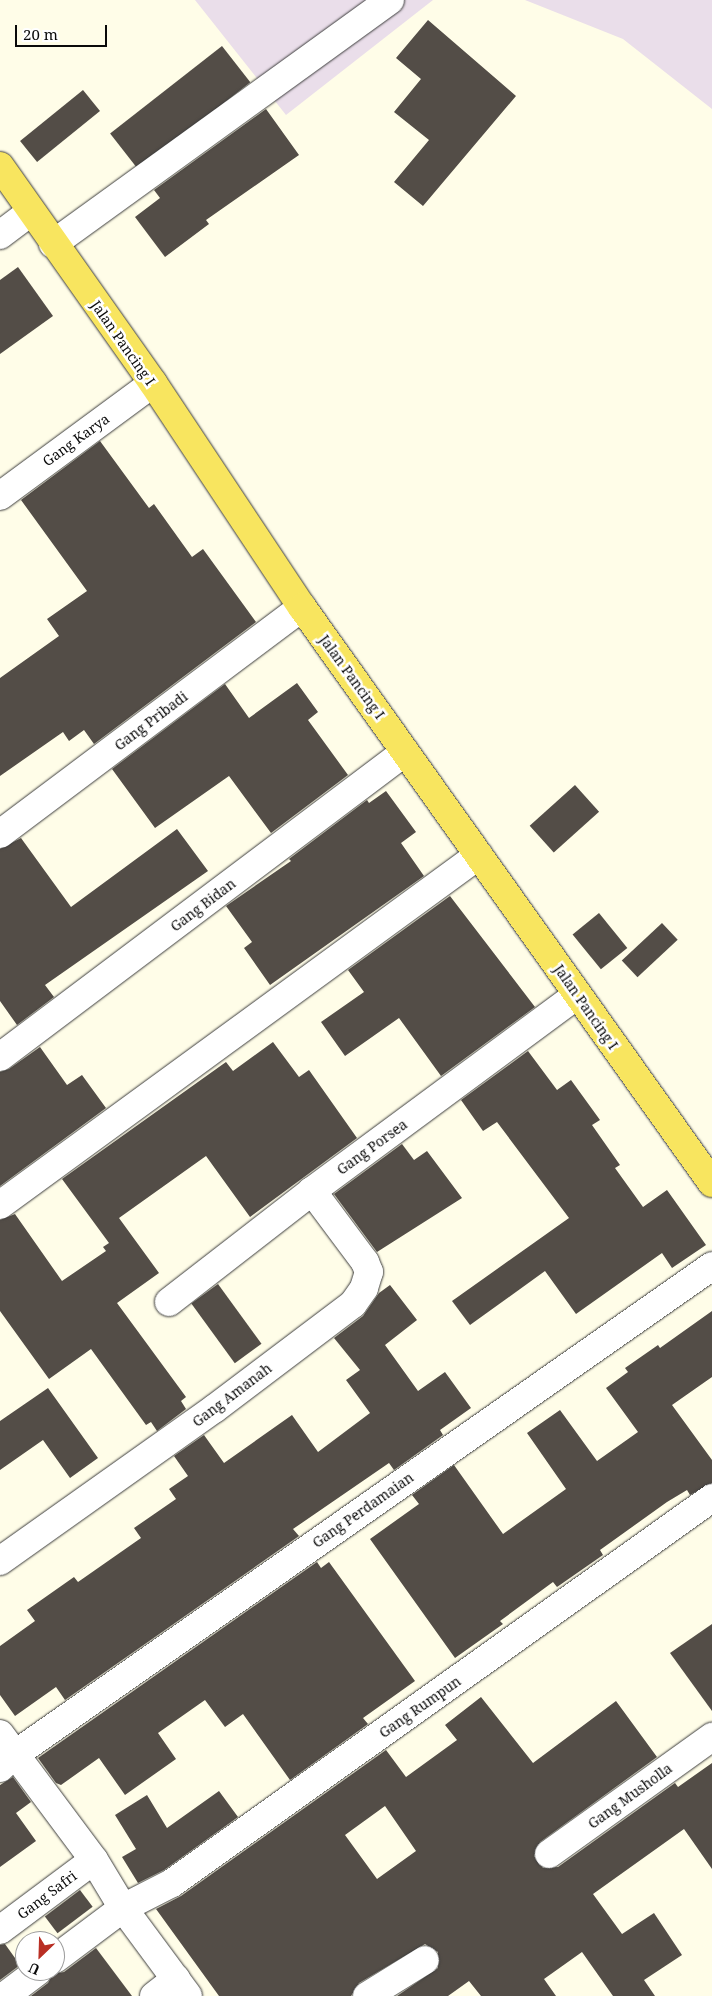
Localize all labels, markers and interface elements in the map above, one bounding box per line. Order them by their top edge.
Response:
scale bar [18,15,110,47]
text: 20 m [23,24,58,44]
street label: Jalan Pancing I [87,297,159,389]
street label: Gang Karya [39,410,113,470]
street label: Jalan Pancing I [316,632,388,722]
street label: Gang Pribadi [111,688,191,754]
street label: Gang Bidan [167,875,239,935]
street label: Jalan Pancing I [550,961,622,1053]
street label: Gang Porsea [334,1116,410,1178]
street label: Gang Amanah [189,1360,275,1430]
street label: Gang Perdamaian [309,1469,417,1551]
street label: Gang Rumpun [376,1673,464,1741]
street label: Gang Musholla [585,1760,675,1832]
street label: Gang Safri [14,1867,80,1923]
north arrow [15,1931,65,1981]
text: U [25,1958,43,1980]

